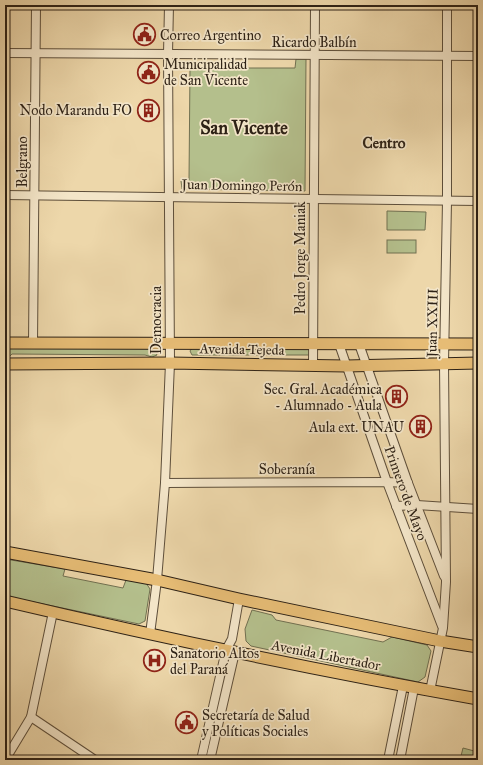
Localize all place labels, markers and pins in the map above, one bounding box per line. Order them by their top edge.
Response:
public building icon: Correo Argentino [131,22,157,48]
place label: Correo Argentino [160,27,261,44]
place label: Municipalidad de San Vicente [164,56,248,89]
public building icon: Municipalidad de San Vicente [135,59,161,85]
building icon: Nodo Marandu FO [135,97,161,123]
place label: Nodo Marandu FO [20,102,132,119]
place label: Sec. Gral. Académica - Alumnado - Aula [264,381,382,414]
building icon: Sec. Gral. Académica - Alumnado - Aula [384,384,410,410]
building icon: Aula ext. UNAU [407,414,433,440]
place label: Aula ext. UNAU [308,419,405,436]
place label: Sanatorio Altos del Paraná [170,645,259,678]
hospital icon: Sanatorio Altos del Paraná [142,648,168,674]
place label: Secretaría de Salud y Políticas Sociales [202,707,310,740]
public building icon: Secretaría de Salud y Políticas Sociales [174,710,200,736]

